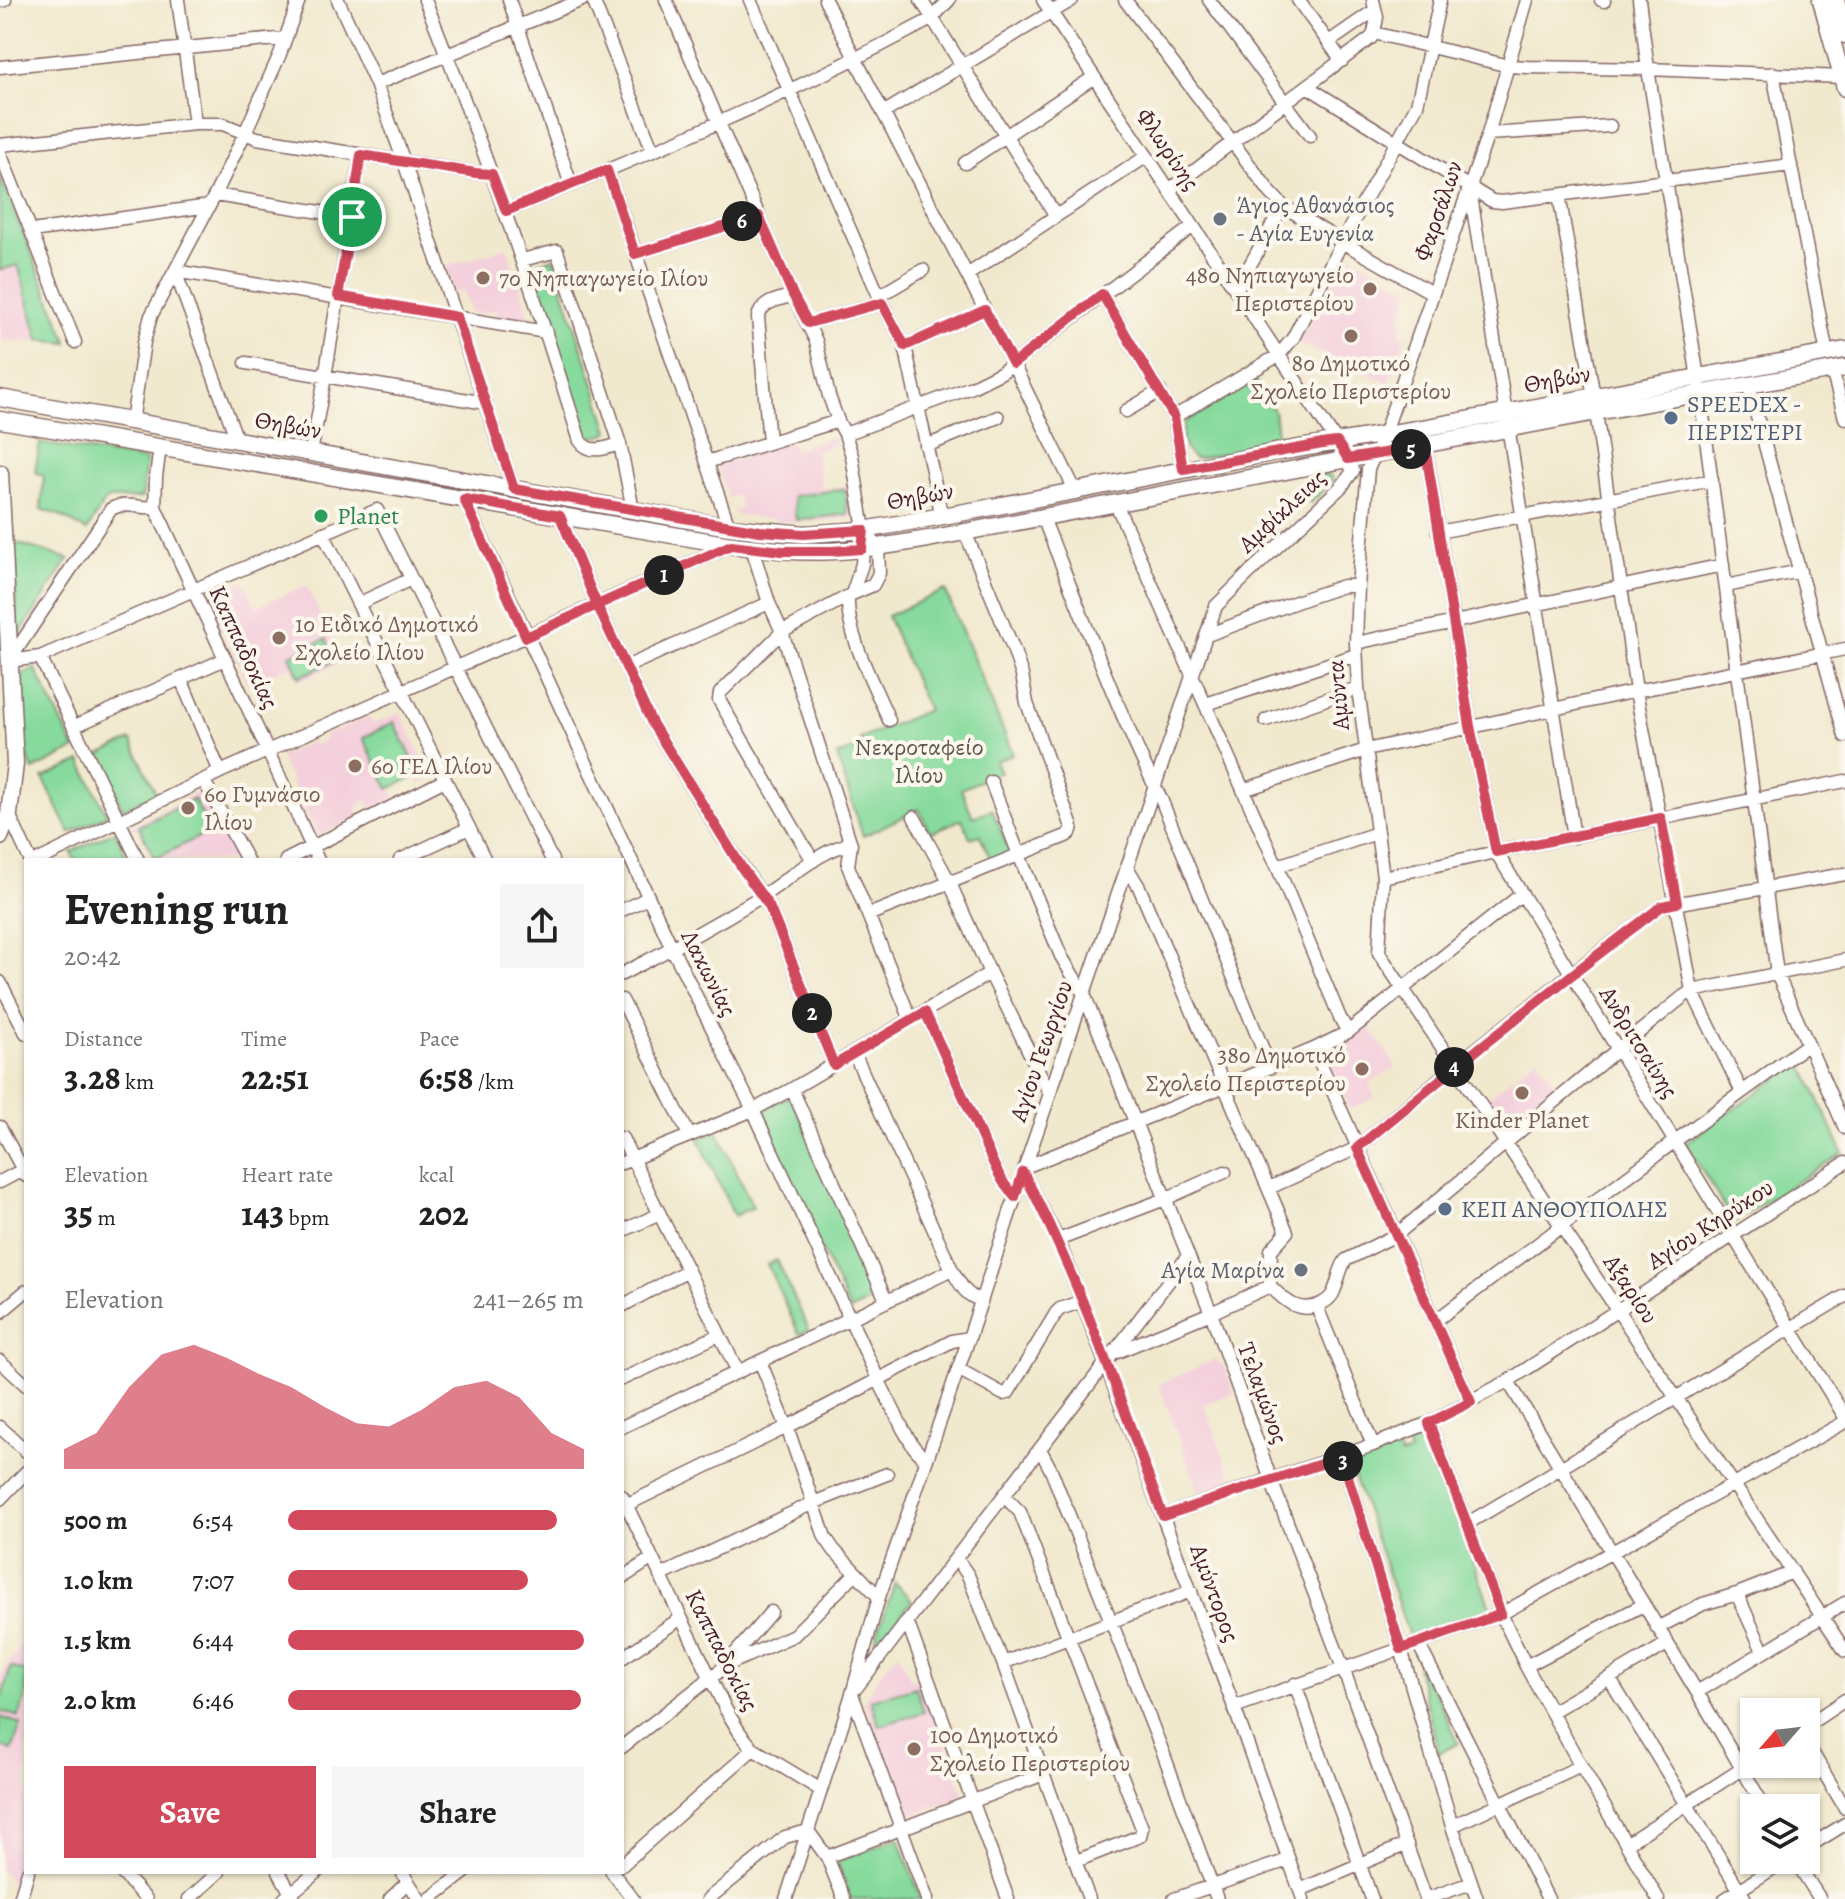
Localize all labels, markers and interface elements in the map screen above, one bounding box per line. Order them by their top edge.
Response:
street label: Φλωρίνης [1129,102,1207,196]
street label: Φαρσάλων [1406,156,1470,265]
pin [318,183,386,251]
place label: Άγιος Αθανάσιος - Αγία Ευγενία [1236,189,1394,249]
icon: arrive [330,195,374,239]
pin: 6 [722,201,762,241]
text: 6 [737,206,747,236]
marker: Άγιος Αθανάσιος - Αγία Ευγενία [1211,210,1229,228]
place label: 48ο Νηπιαγωγείο Περιστερίου [1186,259,1354,319]
place label: 7ο Νηπιαγωγείο Ιλίου [499,262,709,294]
marker: 7ο Νηπιαγωγείο Ιλίου [474,269,492,287]
marker: 48ο Νηπιαγωγείο Περιστερίου [1361,280,1379,298]
marker: 8ο Δημοτικό Σχολείο Περιστερίου [1342,327,1360,345]
place label: 8ο Δημοτικό Σχολείο Περιστερίου [1251,347,1451,407]
street label: Θηβών [1521,357,1593,401]
place label: SPEEDEX - ΠΕΡΙΣΤΕΡΙ [1687,388,1803,448]
street label: Θηβών [252,403,324,447]
marker: SPEEDEX - ΠΕΡΙΣΤΕΡΙ [1662,409,1680,427]
pin: 5 [1391,429,1431,469]
text: 5 [1406,434,1416,464]
street label: Αμφίκλειας [1231,462,1333,561]
street label: Θηβών [884,474,956,518]
place label: Planet [337,500,399,532]
marker: Planet [312,507,330,525]
pin: 1 [644,555,684,595]
text: 1 [660,560,668,590]
street label: Καππαδοκίας [201,580,287,714]
place label: 1ο Ειδικό Δημοτικό Σχολείο Ιλίου [295,608,478,668]
marker: 1ο Ειδικό Δημοτικό Σχολείο Ιλίου [270,629,288,647]
street label: Αμύντα [1319,658,1357,732]
park label: Νεκροταφείο Ιλίου [854,731,984,791]
place label: 6ο ΓΕΛ Ιλίου [371,750,492,782]
marker: 6ο ΓΕΛ Ιλίου [346,757,364,775]
place label: 6ο Γυμνάσιο Ιλίου [204,778,321,838]
marker: 6ο Γυμνάσιο Ιλίου [179,799,197,817]
text: Evening run [64,879,289,939]
button: share [500,884,584,968]
street label: Λακωνίας [673,923,744,1022]
text: 20:42 [64,939,121,974]
street label: Αγίου Γεωργίου [1002,976,1080,1127]
street label: Ανδριτσαίνης [1591,979,1686,1104]
pin: 2 [792,993,832,1033]
text: 2 [807,998,817,1028]
text: Distance [64,1024,143,1054]
text: Time [241,1024,287,1054]
text: Pace [419,1024,459,1054]
place label: 38ο Δημοτικό Σχολείο Περιστερίου [1146,1039,1346,1099]
pin: 4 [1434,1047,1474,1087]
text: 4 [1449,1052,1459,1082]
text: 3.28 [64,1054,121,1101]
text: 22:51 [241,1054,309,1101]
text: 6:58 [419,1054,473,1101]
marker: 38ο Δημοτικό Σχολείο Περιστερίου [1353,1060,1371,1078]
text: km [121,1067,154,1097]
text: /km [473,1067,514,1097]
marker: Kinder Planet [1513,1084,1531,1102]
place label: Kinder Planet [1455,1104,1589,1136]
text: Elevation [64,1160,148,1190]
text: Heart rate [241,1160,333,1190]
text: kcal [419,1160,454,1190]
street label: Αγίου Κηρύκου [1640,1171,1779,1277]
text: 35 [64,1190,93,1237]
text: 143 [241,1190,284,1237]
text: 202 [419,1190,469,1237]
place label: ΚΕΠ ΑΝΘΟΥΠΟΛΗΣ [1461,1193,1668,1225]
marker: ΚΕΠ ΑΝΘΟΥΠΟΛΗΣ [1436,1200,1454,1218]
text: m [93,1203,116,1233]
text: bpm [284,1203,330,1233]
street label: Αξαρίου [1596,1247,1666,1330]
place label: Αγία Μαρίνα [1160,1254,1285,1286]
marker: Αγία Μαρίνα [1292,1261,1310,1279]
text: Elevation [64,1282,164,1317]
text: 241–265 m [473,1282,584,1317]
street label: Τελαμώνος [1230,1338,1296,1448]
pin: 3 [1323,1441,1363,1481]
text: 3 [1338,1446,1348,1476]
text: 500 m [64,1503,128,1538]
text: 6:54 [192,1503,233,1538]
street label: Αμύντορος [1182,1539,1247,1646]
text: 1.0 km [64,1563,133,1598]
text: 7:07 [192,1563,234,1598]
street label: Καππαδοκίας [678,1584,766,1716]
text: 1.5 km [64,1623,131,1658]
text: 6:44 [192,1623,234,1658]
text: 2.0 km [64,1683,137,1718]
text: 6:46 [192,1683,234,1718]
north arrow [1740,1698,1820,1778]
map controls [1740,1698,1820,1874]
place label: 10ο Δημοτικό Σχολείο Περιστερίου [930,1719,1130,1779]
marker: 10ο Δημοτικό Σχολείο Περιστερίου [905,1740,923,1758]
button: Save [64,1766,316,1858]
button: Share [332,1766,584,1858]
button: layers [1740,1794,1820,1874]

